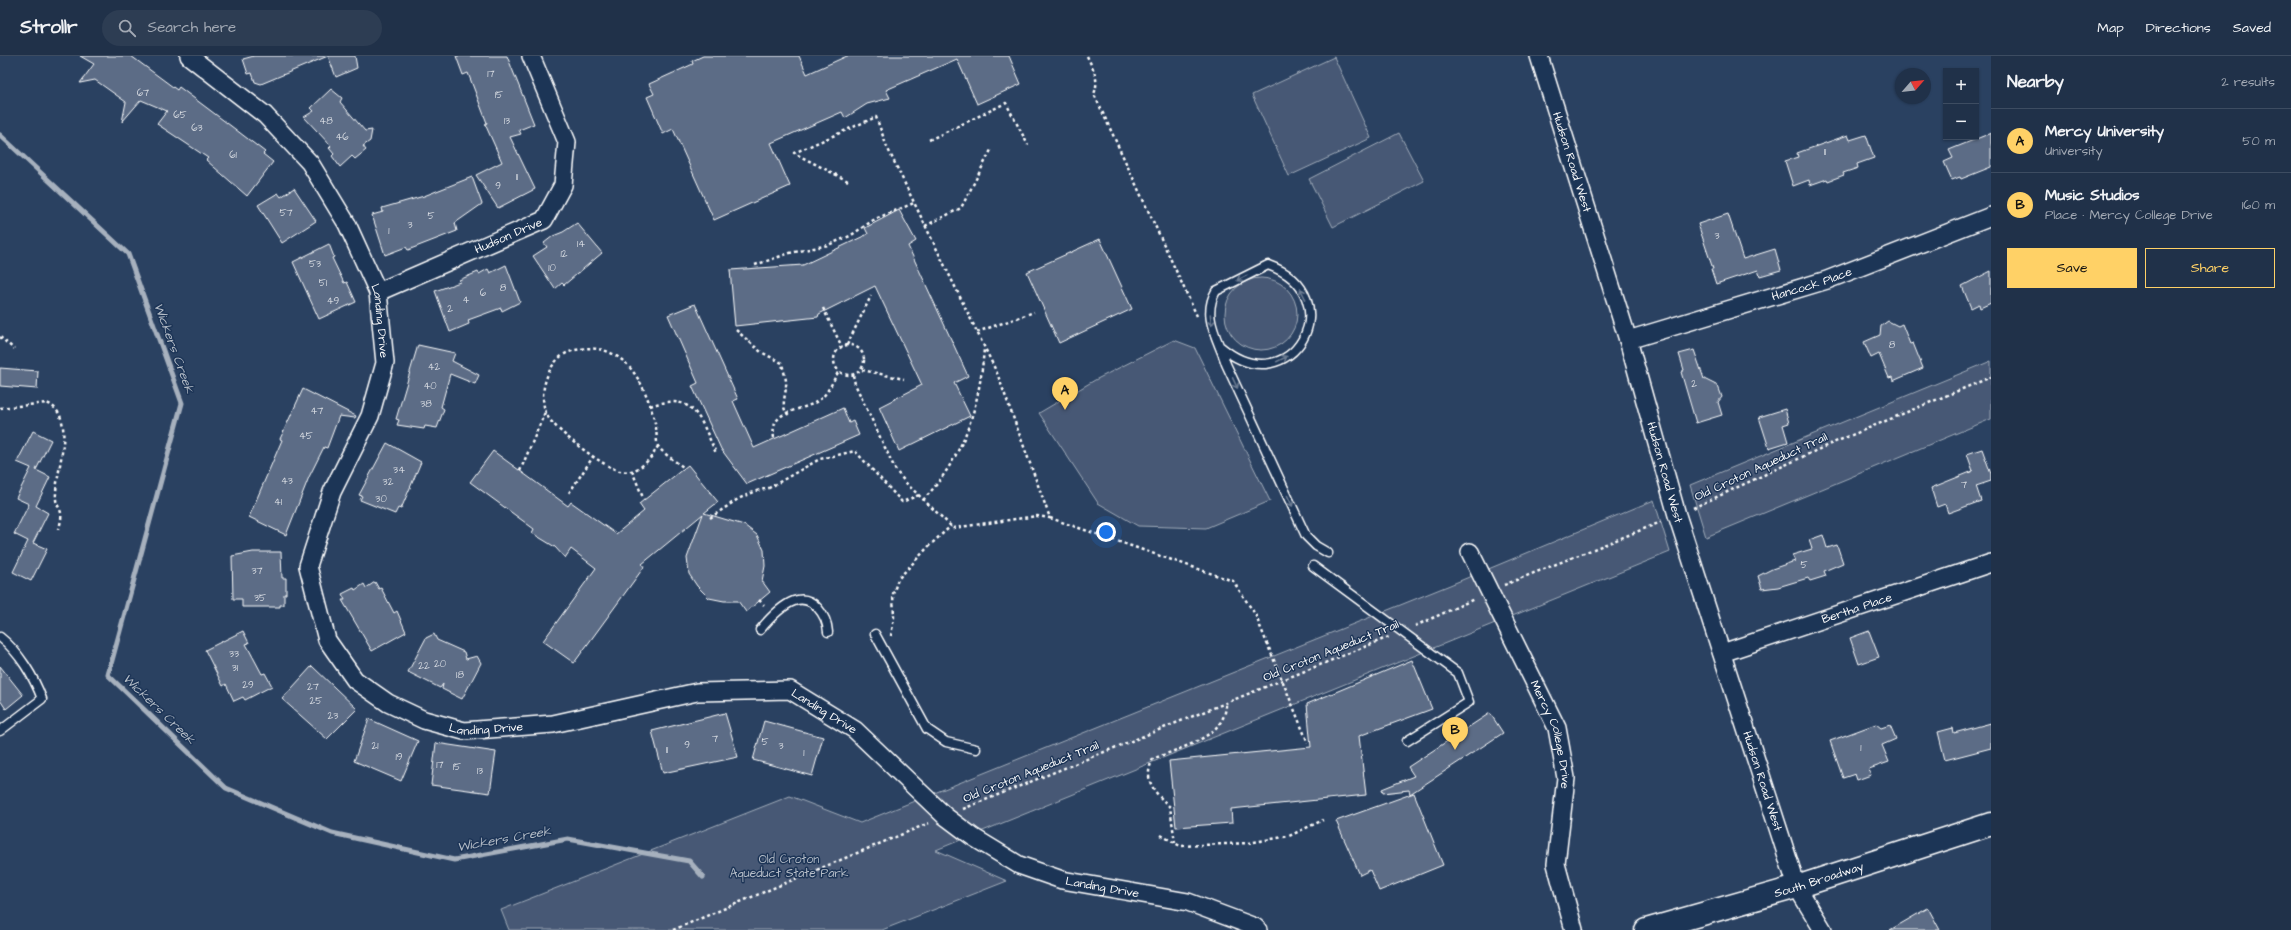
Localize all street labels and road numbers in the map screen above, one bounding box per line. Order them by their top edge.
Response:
street label: Hudson Road West [1549,110,1596,214]
street label: Hudson Drive [472,213,545,258]
street label: Hancock Place [1770,263,1855,305]
street label: Landing Drive [367,281,393,359]
street label: Hudson Road West [1643,420,1688,525]
street label: Old Croton Aqueduct Trail [1692,429,1830,505]
street label: Bertha Place [1819,588,1895,628]
street label: Old Croton Aqueduct Trail [1261,616,1402,686]
street label: Mercy College Drive [1526,677,1575,790]
street label: Landing Drive [788,684,861,738]
street label: Landing Drive [447,718,524,740]
street label: Hudson Road West [1739,729,1787,833]
street label: Old Croton Aqueduct Trail [961,737,1102,807]
street label: South Broadway [1772,857,1866,902]
street label: Landing Drive [1064,872,1141,902]

